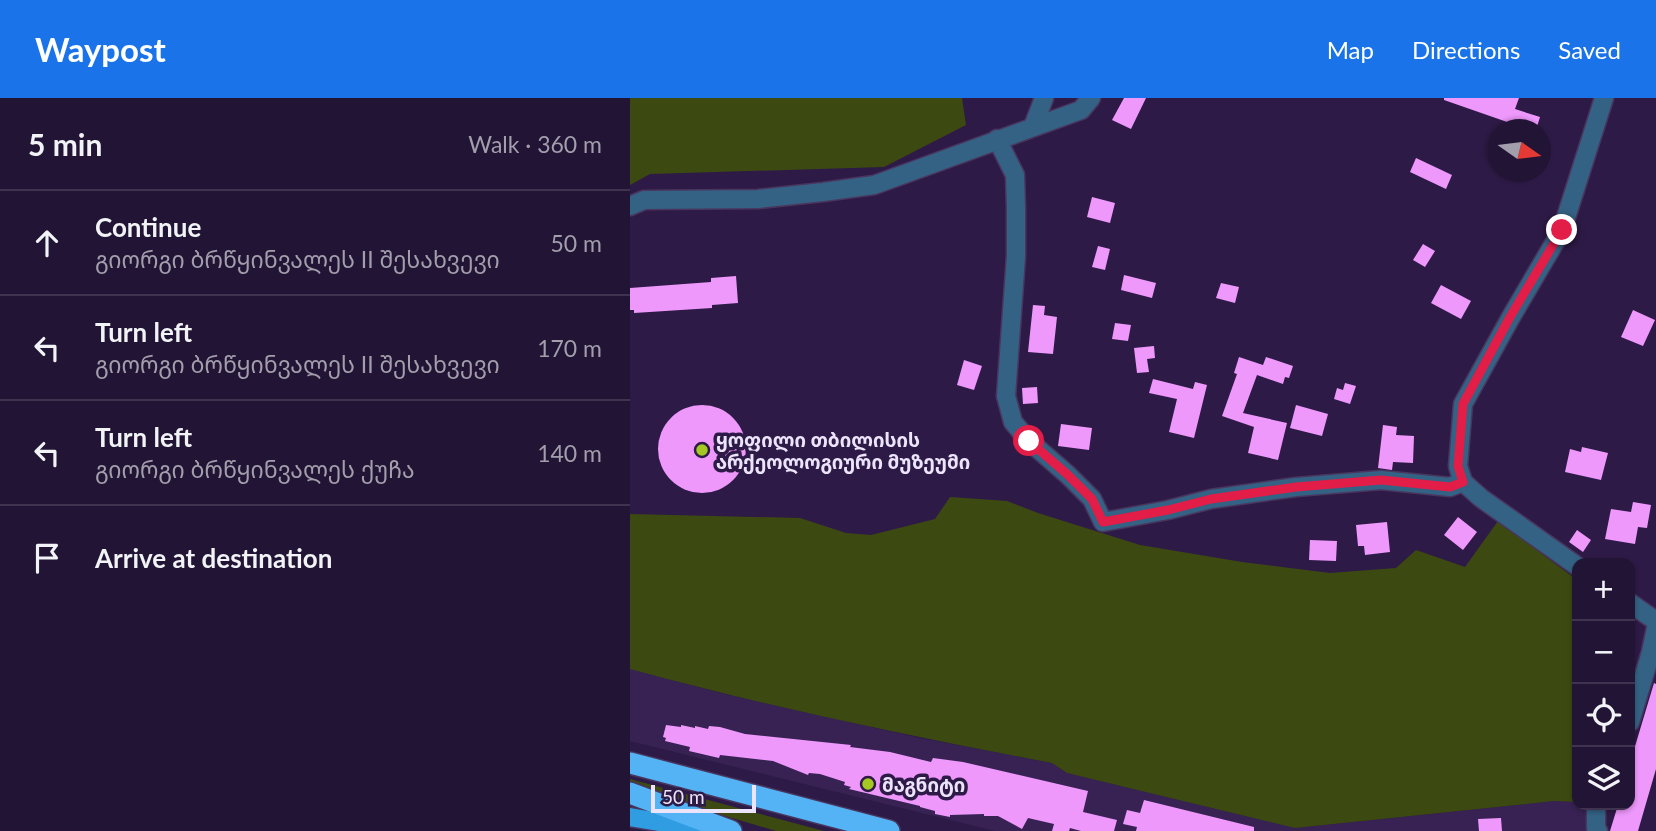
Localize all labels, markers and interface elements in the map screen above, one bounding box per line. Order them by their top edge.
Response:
text: Waypost [35,29,166,69]
text: Map [1327,35,1374,64]
text: Directions [1412,35,1520,64]
text: Saved [1558,35,1621,64]
north arrow [1488,119,1551,182]
text: 5 min [28,126,102,162]
text: Walk · 360 m [468,130,602,158]
text: Continue [95,211,201,243]
route end [1546,214,1577,245]
icon: ahead [28,224,66,262]
text: 50 m [551,229,602,257]
text: გიორგი ბრწყინვალეს II შესახვევი [95,245,500,273]
text: Turn left [95,316,192,348]
icon: left [28,329,66,367]
text: 170 m [537,334,602,362]
text: გიორგი ბრწყინვალეს II შესახვევი [95,350,500,378]
text: Turn left [95,421,192,453]
route start [1013,425,1044,456]
place label: ყოფილი თბილისის არქეოლოგიური მუზეუმი [716,428,970,474]
icon: left [28,434,66,472]
text: 140 m [537,439,602,467]
marker: ყოფილი თბილისის არქეოლოგიური მუზეუმი [694,442,710,458]
text: გიორგი ბრწყინვალეს ქუჩა [95,455,415,483]
icon: arrive [28,539,66,577]
text: Arrive at destination [95,542,332,574]
map controls [1572,558,1635,810]
button: + [1572,558,1635,621]
button: − [1572,621,1635,684]
button: locate [1572,684,1635,747]
button: layers [1572,747,1635,810]
place label: მაგნიტი [882,773,965,797]
marker: მაგნიტი [860,776,876,792]
scale bar [651,782,756,814]
text: 50 m [662,785,705,808]

